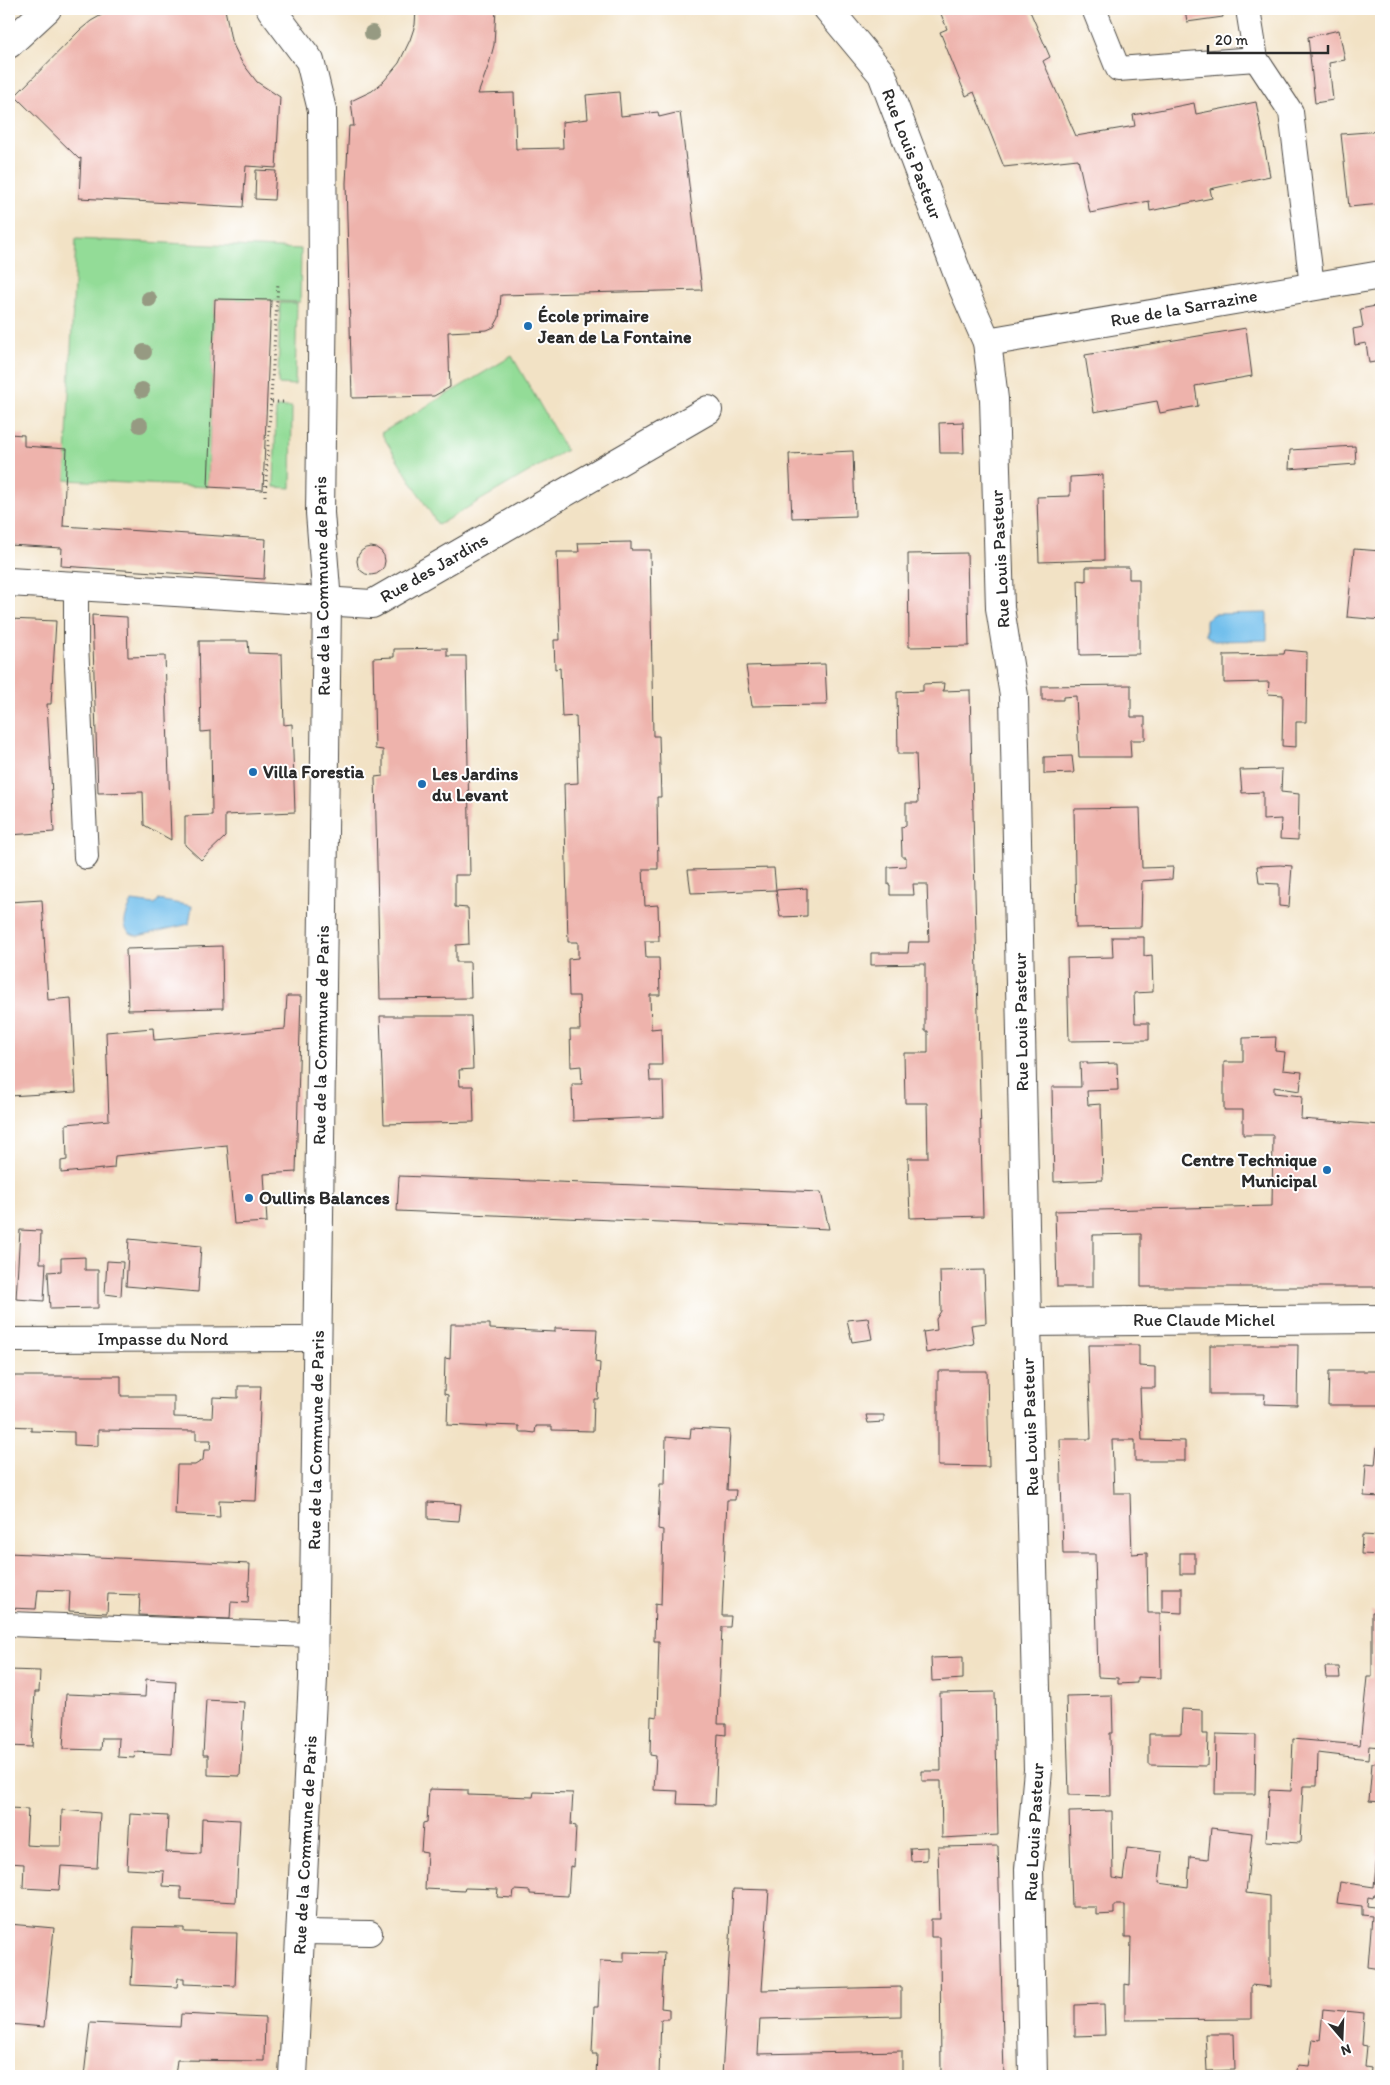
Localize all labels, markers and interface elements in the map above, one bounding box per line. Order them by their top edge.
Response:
scale bar [1208,22,1328,54]
text: 20 m [1215,31,1249,49]
street label: Rue Louis Pasteur [877,85,947,223]
street label: Rue de la Sarrazine [1109,284,1259,332]
place label: École primaire Jean de La Fontaine [537,305,692,348]
marker: École primaire Jean de La Fontaine [522,320,534,332]
street label: Rue de la Commune de Paris [309,476,335,696]
street label: Rue Louis Pasteur [985,488,1015,629]
street label: Rue des Jardins [376,528,492,608]
place label: Villa Forestia [263,761,365,783]
place label: Les Jardins du Levant [432,763,518,806]
marker: Villa Forestia [247,766,259,778]
marker: Les Jardins du Levant [416,778,428,790]
street label: Rue de la Commune de Paris [308,925,334,1145]
street label: Rue Louis Pasteur [1009,952,1033,1091]
place label: Centre Technique Municipal [1181,1149,1318,1192]
marker: Centre Technique Municipal [1321,1164,1333,1176]
place label: Oullins Balances [259,1187,390,1209]
marker: Oullins Balances [243,1192,255,1204]
street label: Rue Claude Michel [1133,1309,1275,1331]
street label: Impasse du Nord [98,1328,229,1350]
street label: Rue de la Commune de Paris [303,1330,329,1550]
street label: Rue Louis Pasteur [1017,1357,1043,1497]
street label: Rue de la Commune de Paris [288,1735,322,1955]
street label: Rue Louis Pasteur [1019,1761,1049,1902]
north arrow [1318,2012,1368,2062]
text: N [1339,2040,1353,2059]

